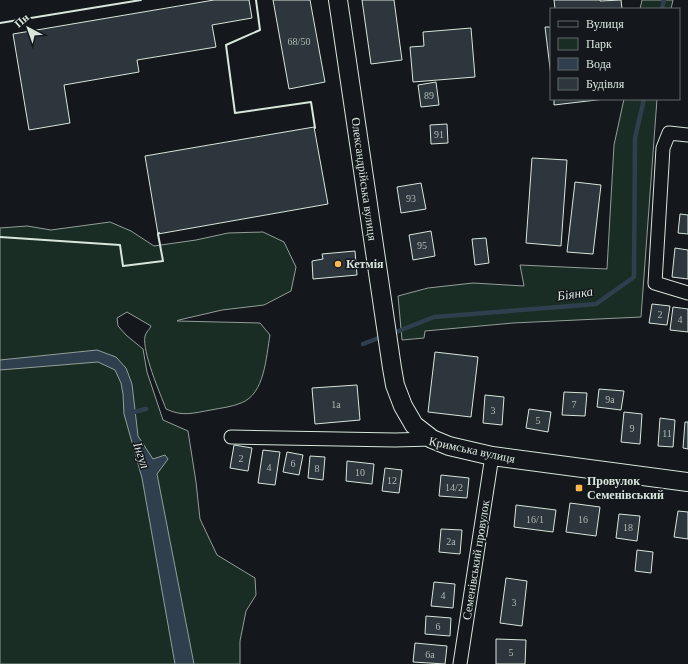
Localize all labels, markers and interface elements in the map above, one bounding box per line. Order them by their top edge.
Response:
north arrow [8,8,48,48]
legend [550,8,680,100]
text: Пн [12,11,31,30]
text: Вулиця [586,17,624,31]
house number: 68/50 [288,36,310,47]
text: Парк [586,37,612,51]
text: Вода [586,57,612,71]
text: Будівля [586,77,625,91]
house number: 89 [424,90,434,101]
street label: Олександрійська вулиця [348,116,380,242]
house number: 91 [434,129,444,140]
house number: 93 [406,193,416,204]
house number: 95 [417,240,427,251]
place label: Кетмія [346,257,384,271]
marker: Кетмія [333,259,343,269]
water label: Біянка [555,283,594,304]
house number: 2 [658,309,663,320]
house number: 4 [678,314,683,325]
house number: 9а [605,394,615,405]
house number: 1а [331,399,341,410]
house number: 7 [572,399,577,410]
house number: 3 [491,405,496,416]
house number: 5 [536,415,541,426]
house number: 9 [630,423,635,434]
house number: 11 [662,428,672,439]
street label: Кримська вулиця [428,434,517,466]
water label: Інгул [130,439,153,471]
house number: 2 [239,453,244,464]
house number: 6 [291,458,296,469]
house number: 4 [267,462,272,473]
house number: 8 [315,463,320,474]
house number: 10 [355,467,365,478]
place label: Провулок Семенівський [587,474,664,502]
house number: 12 [387,475,397,486]
house number: 14/2 [445,482,463,493]
marker: Провулок Семенівський [574,483,584,493]
street label: Семенівський провулок [460,499,492,621]
house number: 16/1 [526,514,544,525]
house number: 16 [578,514,588,525]
house number: 18 [623,522,633,533]
house number: 2а [446,536,456,547]
house number: 4 [441,590,446,601]
house number: 3 [512,597,517,608]
house number: 6 [436,621,441,632]
house number: 5 [509,647,514,658]
house number: 6а [425,649,435,660]

